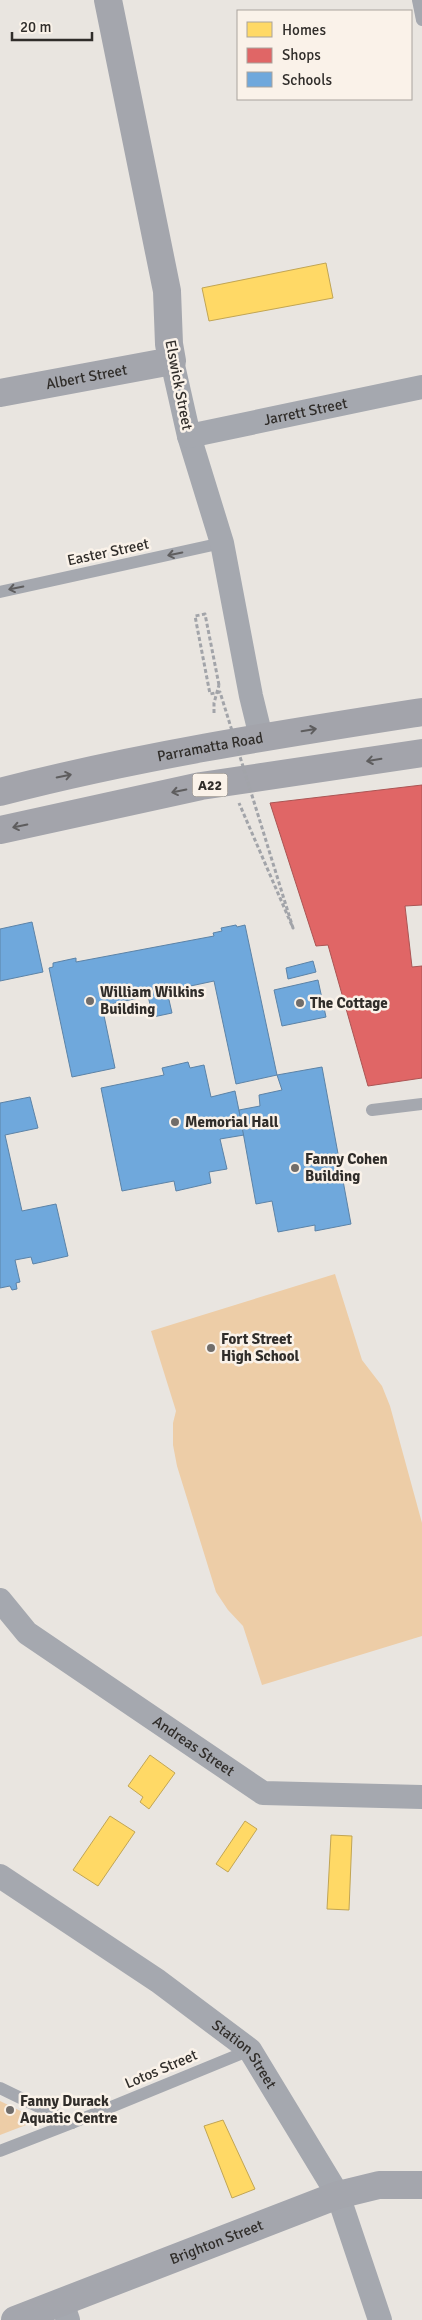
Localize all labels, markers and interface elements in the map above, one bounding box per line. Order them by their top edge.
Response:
scale bar [12,10,92,42]
legend [237,10,412,100]
text: 20 m [20,18,51,36]
text: Homes [282,21,326,39]
text: Shops [282,46,321,64]
text: Schools [282,71,333,89]
street label: Elswick Street [161,338,197,432]
street label: Albert Street [44,361,129,393]
street label: Jarrett Street [262,394,349,429]
street label: Easter Street [65,535,151,569]
one-way arrow [167,550,183,559]
one-way arrow [8,584,24,593]
one-way arrow [301,724,317,734]
street label: Parramatta Road [156,729,265,765]
one-way arrow [366,755,382,765]
one-way arrow [56,771,72,781]
road number: A22 [192,774,228,796]
one-way arrow [171,787,187,796]
one-way arrow [13,822,29,831]
place label: William Wilkins Building [100,983,205,1018]
place label: The Cottage [310,994,388,1012]
marker: William Wilkins Building [84,995,96,1007]
marker: The Cottage [294,997,306,1009]
place label: Memorial Hall [185,1113,279,1131]
marker: Memorial Hall [169,1116,181,1128]
place label: Fanny Cohen Building [305,1150,388,1185]
marker: Fanny Cohen Building [289,1162,301,1174]
place label: Fort Street High School [221,1330,300,1365]
marker: Fort Street High School [205,1342,217,1354]
street label: Andreas Street [149,1712,238,1780]
street label: Station Street [208,2016,280,2092]
street label: Lotos Street [122,2046,200,2092]
place label: Fanny Durack Aquatic Centre [20,2092,117,2127]
marker: Fanny Durack Aquatic Centre [4,2104,16,2116]
street label: Brighton Street [167,2216,266,2268]

